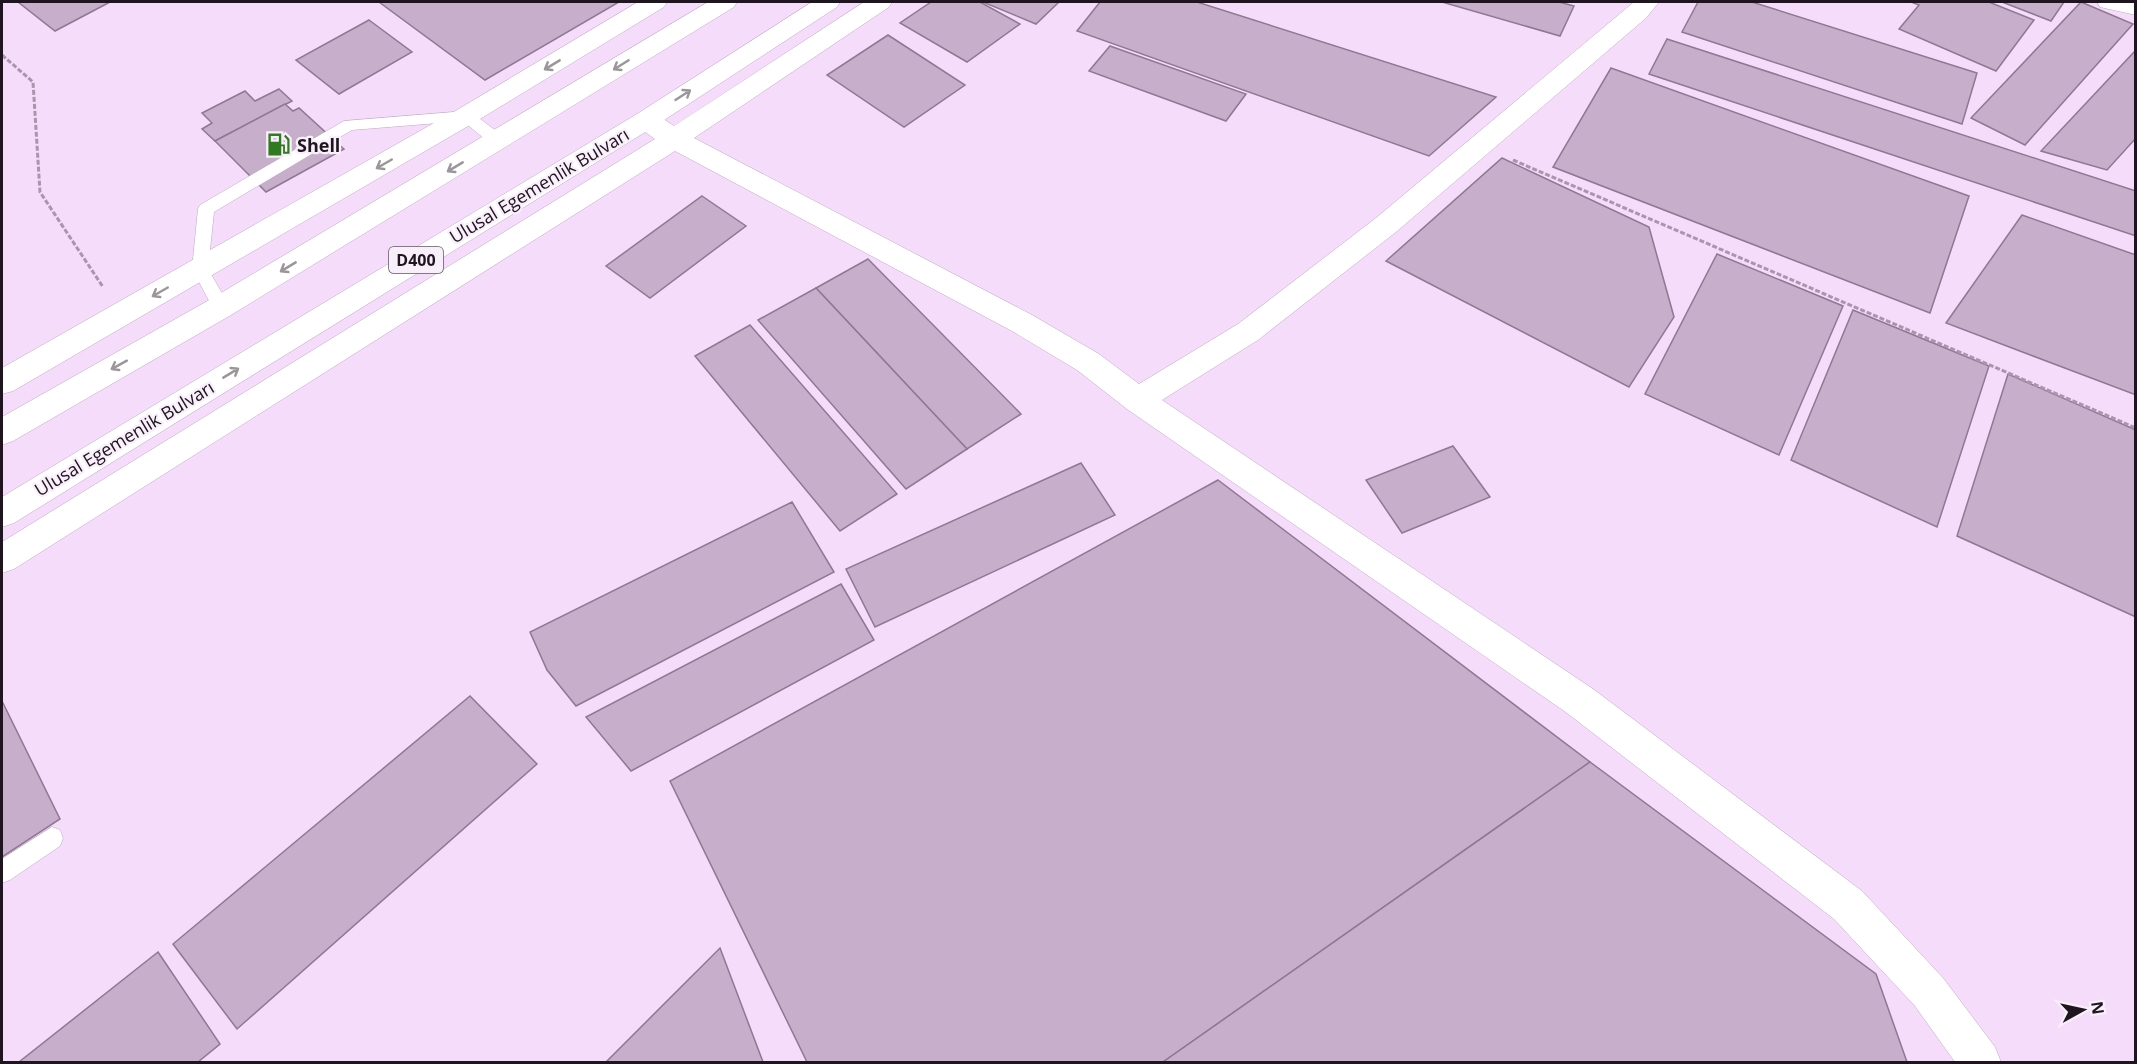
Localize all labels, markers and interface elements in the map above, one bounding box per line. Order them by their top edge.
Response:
one-way arrow [544,59,561,71]
one-way arrow [613,60,630,72]
one-way arrow [675,89,692,102]
street label: Ulusal Egemenlik Bulvarı [445,122,633,248]
fuel station icon: Shell [266,132,292,158]
place label: Shell [297,133,340,157]
one-way arrow [376,158,393,170]
one-way arrow [447,161,464,173]
road number: D400 [389,247,443,273]
one-way arrow [280,262,297,274]
one-way arrow [152,287,169,299]
one-way arrow [111,359,128,371]
one-way arrow [222,367,239,379]
street label: Ulusal Egemenlik Bulvarı [30,375,218,501]
north arrow [2053,980,2113,1040]
text: N [2086,1000,2110,1016]

